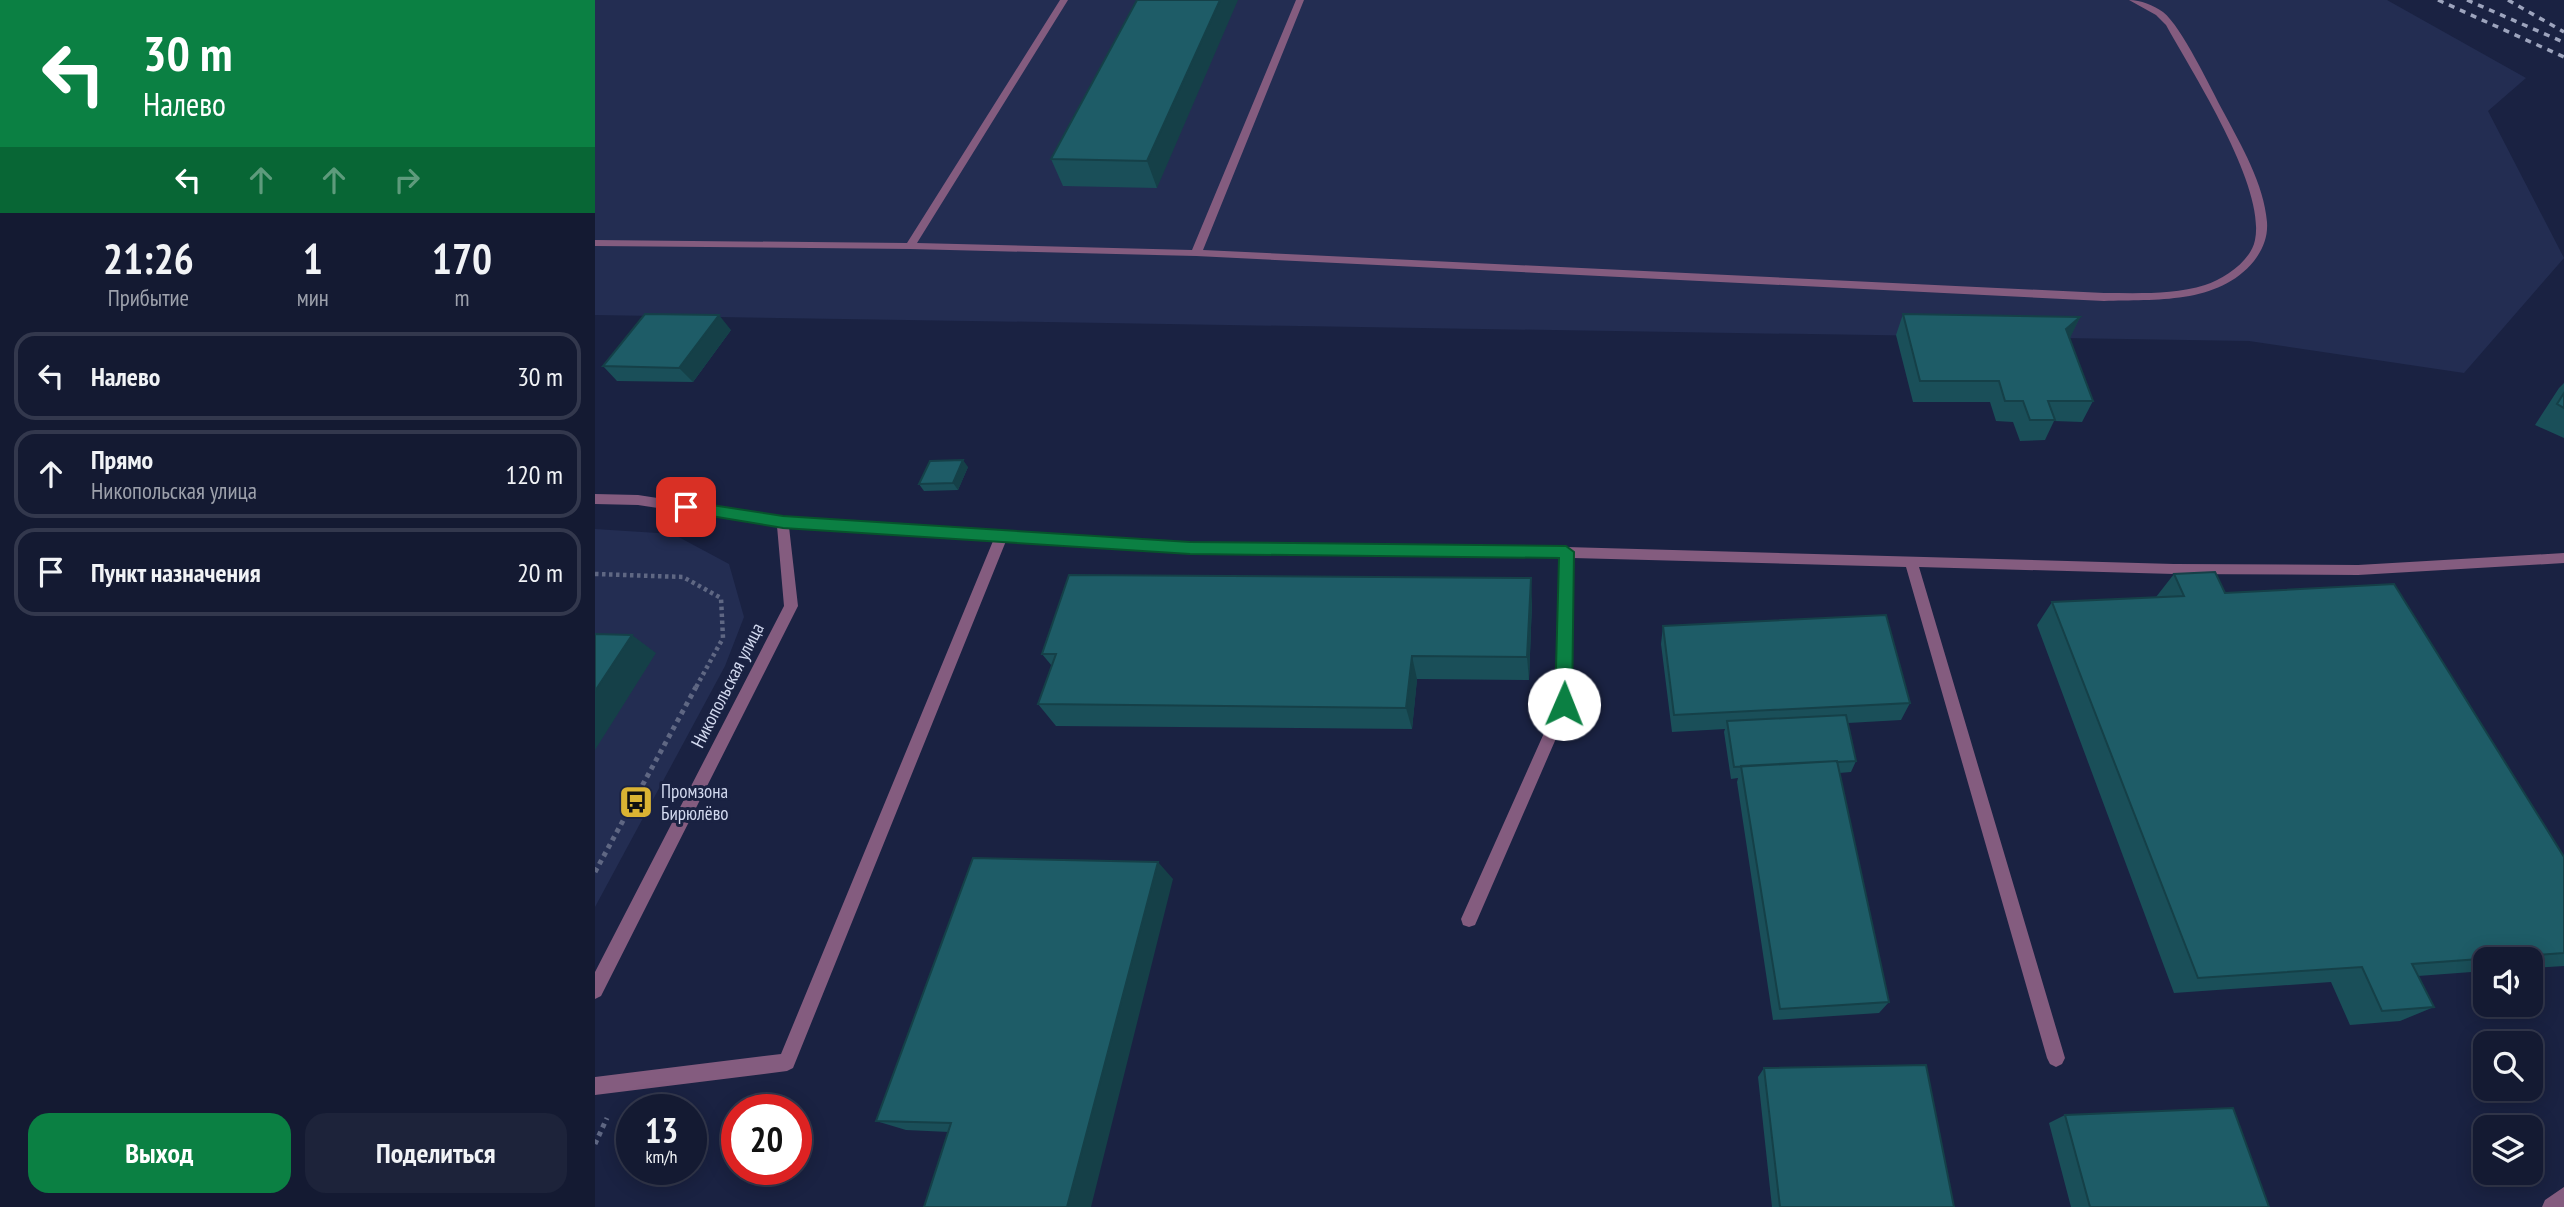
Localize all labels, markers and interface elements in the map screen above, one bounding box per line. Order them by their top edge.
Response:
text: 30 m [143,21,232,85]
icon: left [28,28,119,119]
text: Налево [143,83,226,125]
icon: left [169,161,207,199]
icon: ahead [242,161,280,199]
icon: ahead [315,161,353,199]
icon: right [388,161,426,199]
text: 21:26 [103,231,194,286]
text: 1 [303,231,323,286]
text: 170 [432,231,492,286]
text: Прибытие [108,283,189,312]
text: мин [297,283,329,312]
text: m [454,283,469,312]
icon: left [32,357,70,395]
text: Налево [91,360,160,393]
text: 30 m [517,360,563,393]
text: Прямо [91,443,153,476]
icon: ahead [32,455,70,493]
text: 120 m [505,458,563,491]
text: Никопольская улица [91,476,257,505]
pin [656,477,716,537]
icon: arrive [667,488,705,526]
icon: arrive [32,553,70,591]
text: Пункт назначения [91,556,261,589]
text: 20 m [517,556,563,589]
street label: Никопольская улица [685,619,769,751]
position arrow [1527,667,1601,741]
place label: Промзона Бирюлёво [661,779,729,825]
bus stop icon: Промзона Бирюлёво [617,783,655,821]
map controls [2473,947,2543,1185]
button: sound [2473,947,2543,1017]
button: search [2473,1031,2543,1101]
speed limit sign: 20 [721,1094,812,1185]
text: 13 [645,1107,678,1153]
button: Выход [28,1113,291,1193]
button: Поделиться [305,1113,567,1193]
button: layers [2473,1115,2543,1185]
text: km/h [646,1145,677,1168]

